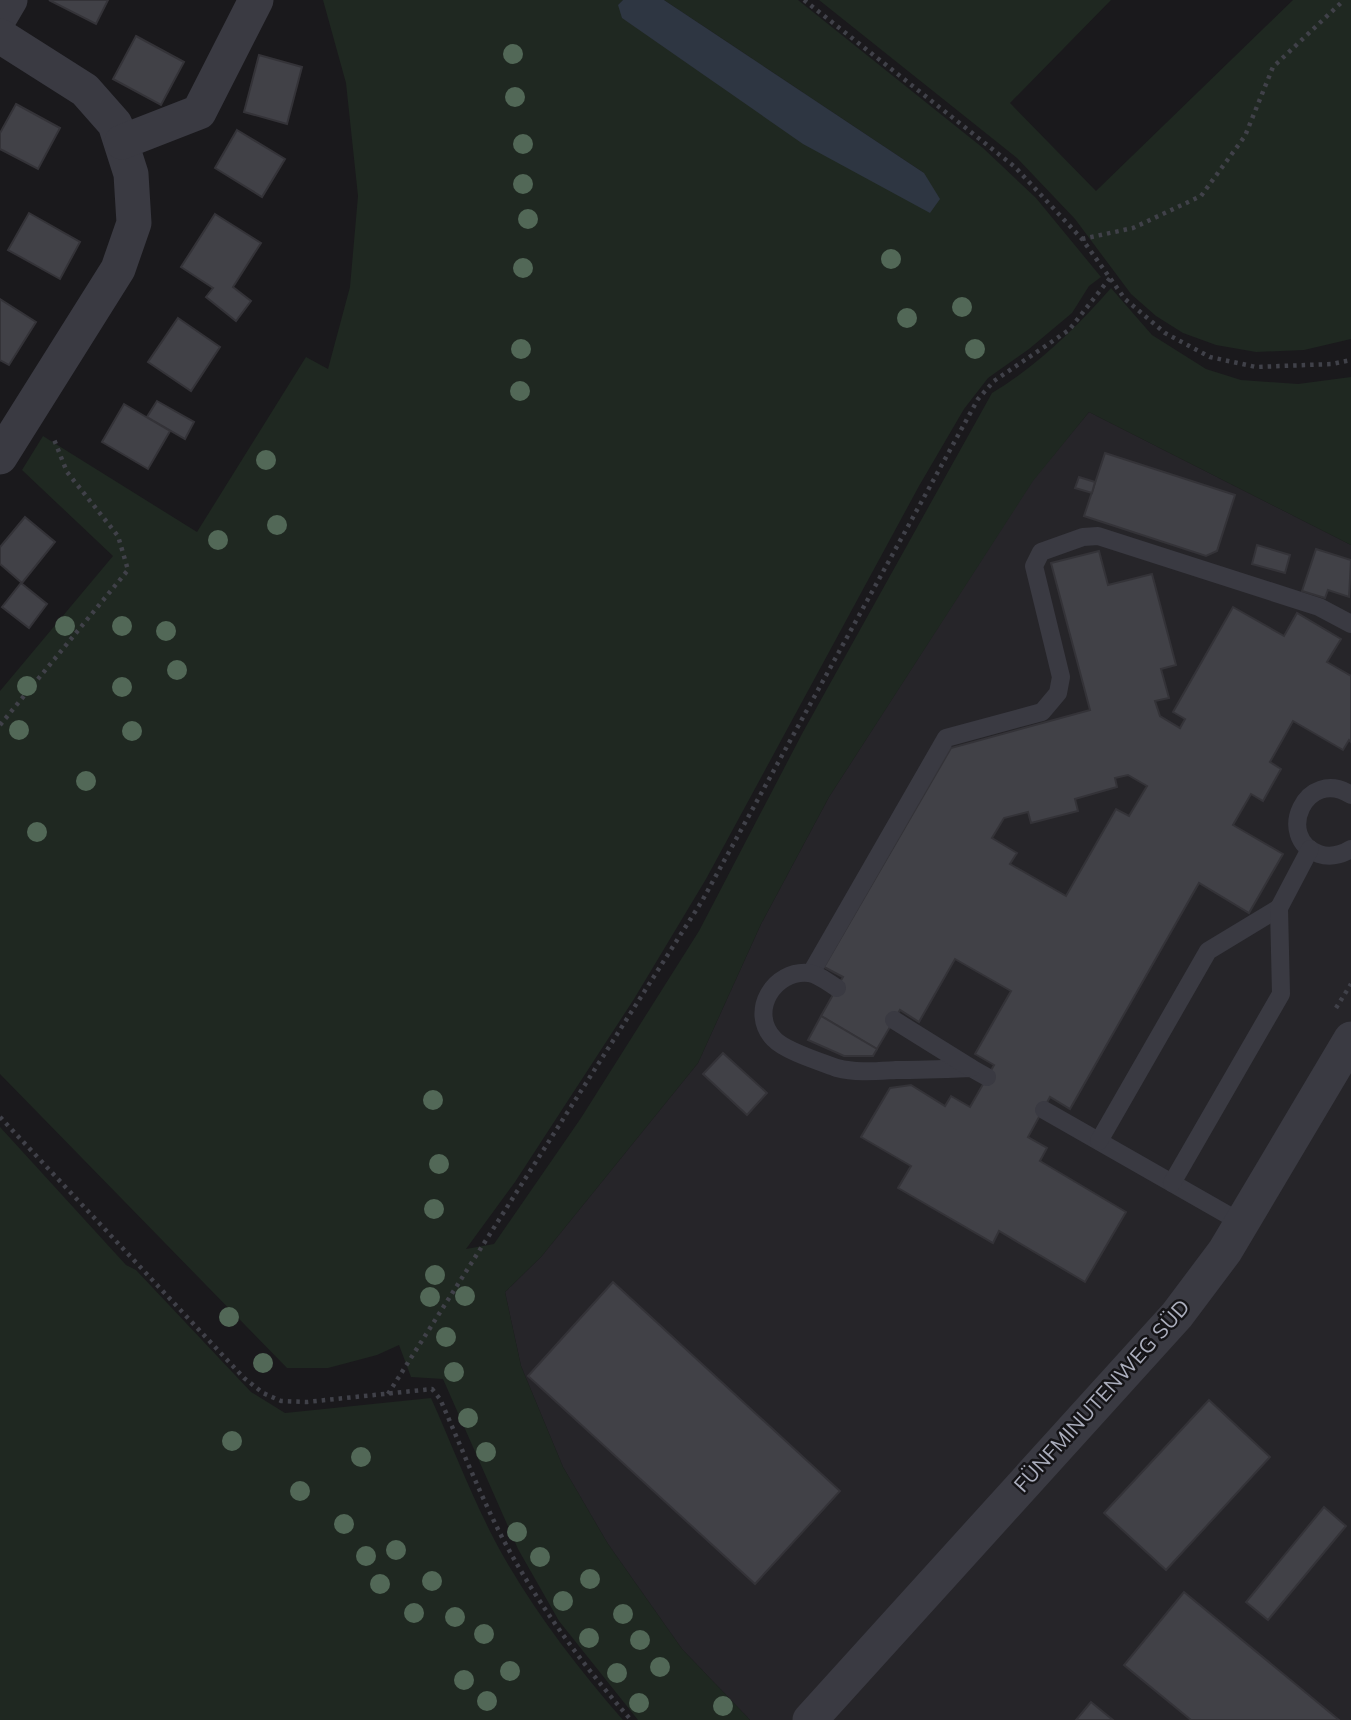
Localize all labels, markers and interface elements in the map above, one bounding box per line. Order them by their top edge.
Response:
street label: FÜNFMINUTENWEG SÜD [1008,1294,1195,1497]

